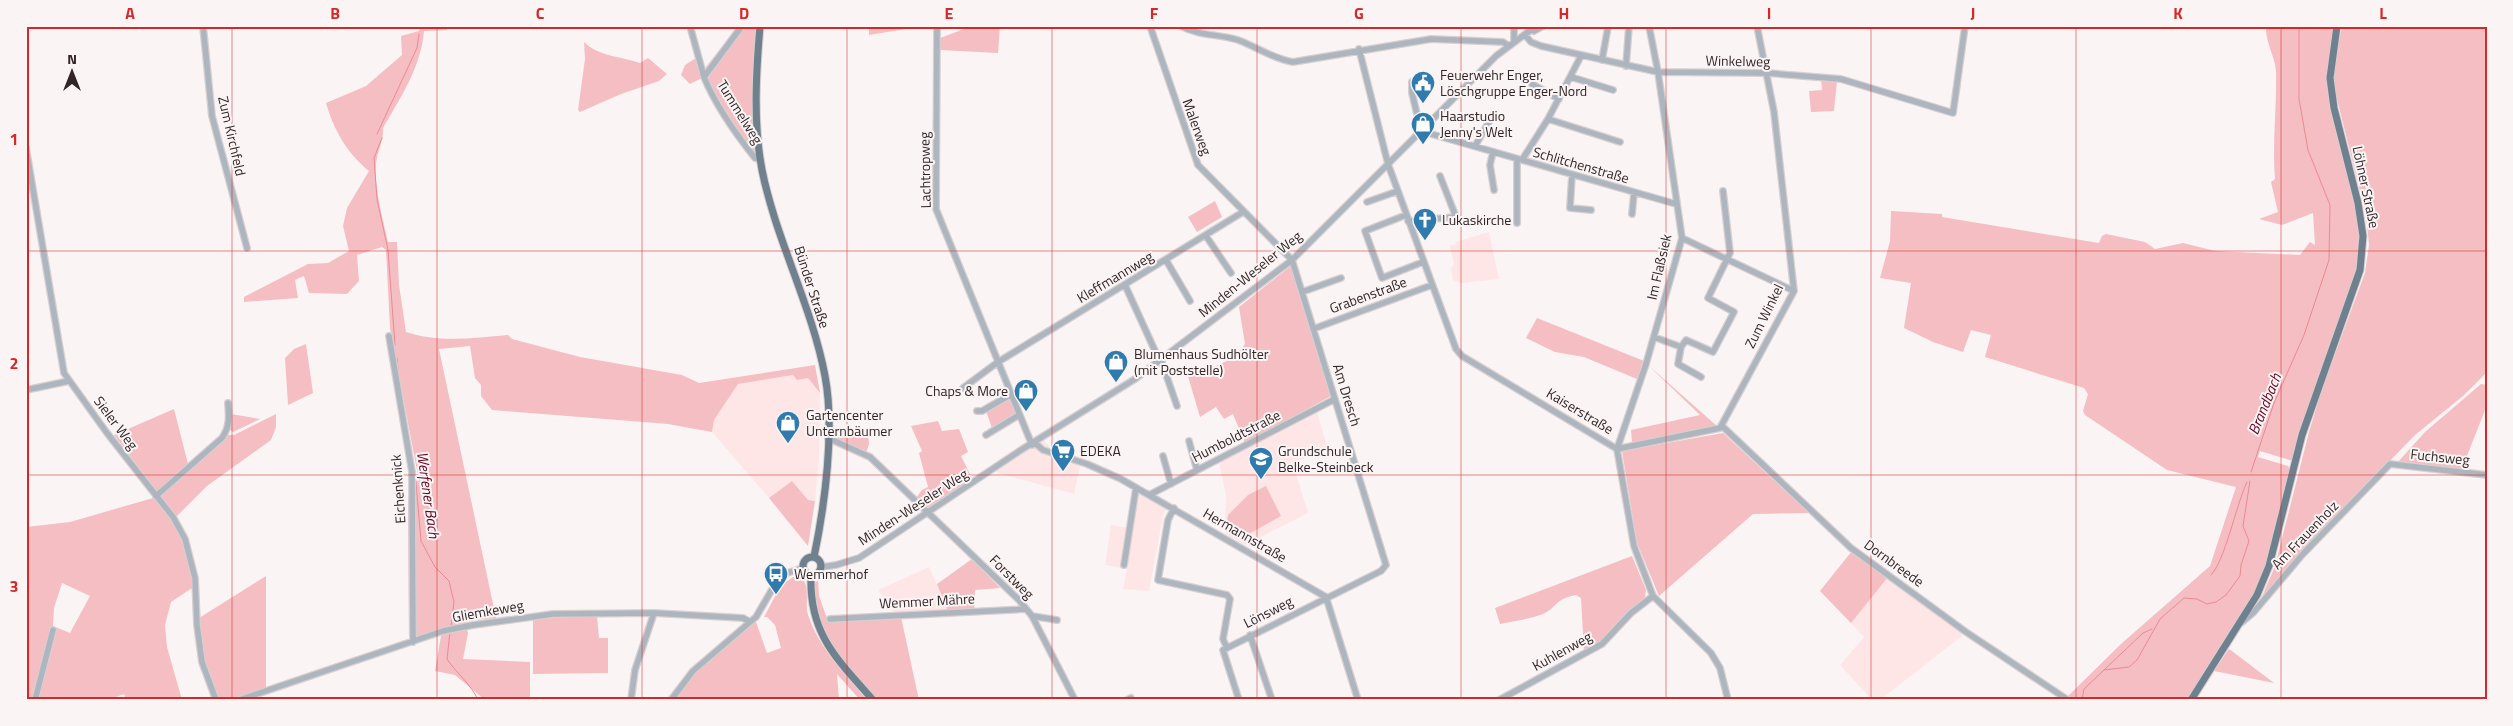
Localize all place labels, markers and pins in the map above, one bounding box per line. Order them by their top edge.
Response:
place label: Feuerwehr Enger, Löschgruppe Enger-Nord [1440,64,1587,101]
public building icon: Feuerwehr Enger, Löschgruppe Enger-Nord [1410,70,1436,104]
place label: Haarstudio Jenny's Welt [1440,105,1513,142]
shop icon: Haarstudio Jenny's Welt [1410,111,1436,145]
church icon: Lukaskirche [1412,207,1438,241]
place label: Lukaskirche [1442,209,1511,230]
place label: Blumenhaus Sudhölter (mit Poststelle) [1134,343,1269,380]
shop icon: Blumenhaus Sudhölter (mit Poststelle) [1103,349,1129,383]
shop icon: Chaps & More [1013,378,1039,412]
place label: Chaps & More [925,380,1008,401]
place label: Gartencenter Unternbäumer [806,404,892,441]
shop icon: Gartencenter Unternbäumer [775,410,801,444]
supermarket icon: EDEKA [1050,438,1076,472]
place label: EDEKA [1080,440,1121,461]
place label: Grundschule Belke-Steinbeck [1278,440,1374,477]
school or university icon: Grundschule Belke-Steinbeck [1248,446,1274,480]
bus stop icon: Wemmerhof [763,561,789,595]
place label: Wemmerhof [794,563,868,584]

